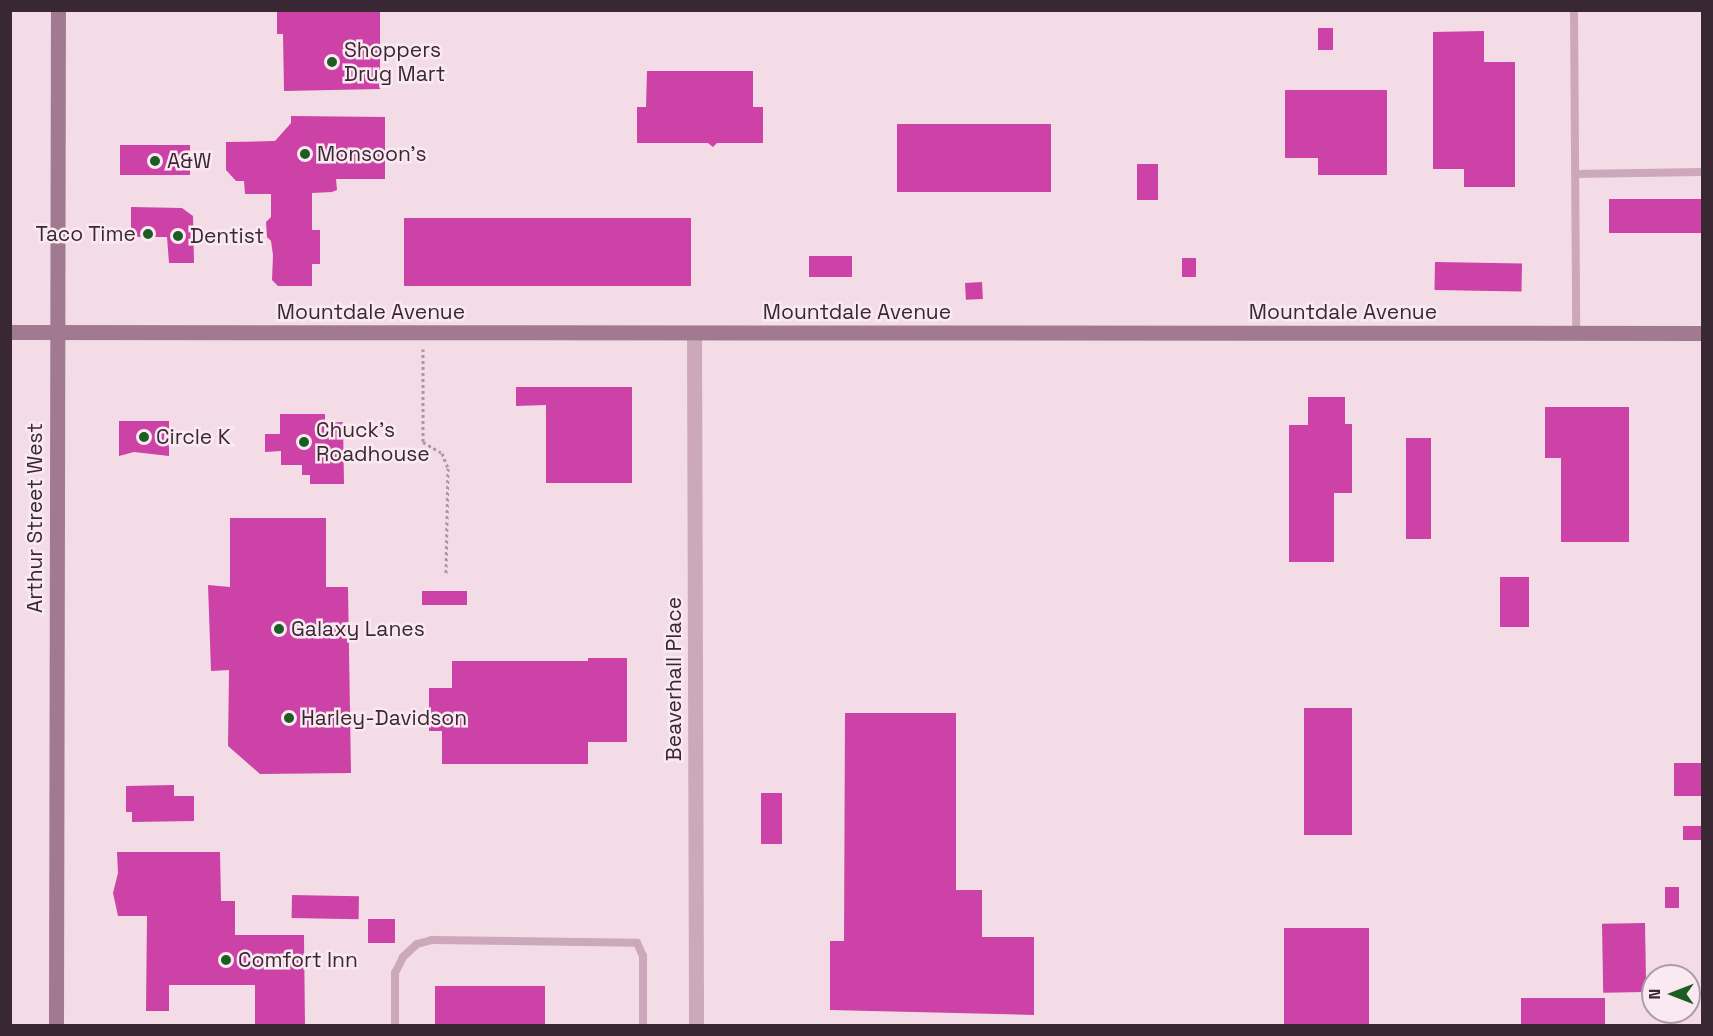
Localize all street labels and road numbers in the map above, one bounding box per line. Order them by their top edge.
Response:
street label: Mountdale Avenue [277,299,465,325]
street label: Mountdale Avenue [763,299,951,325]
street label: Mountdale Avenue [1249,299,1437,325]
street label: Arthur Street West [22,423,48,613]
street label: Beaverhall Place [661,597,687,761]

